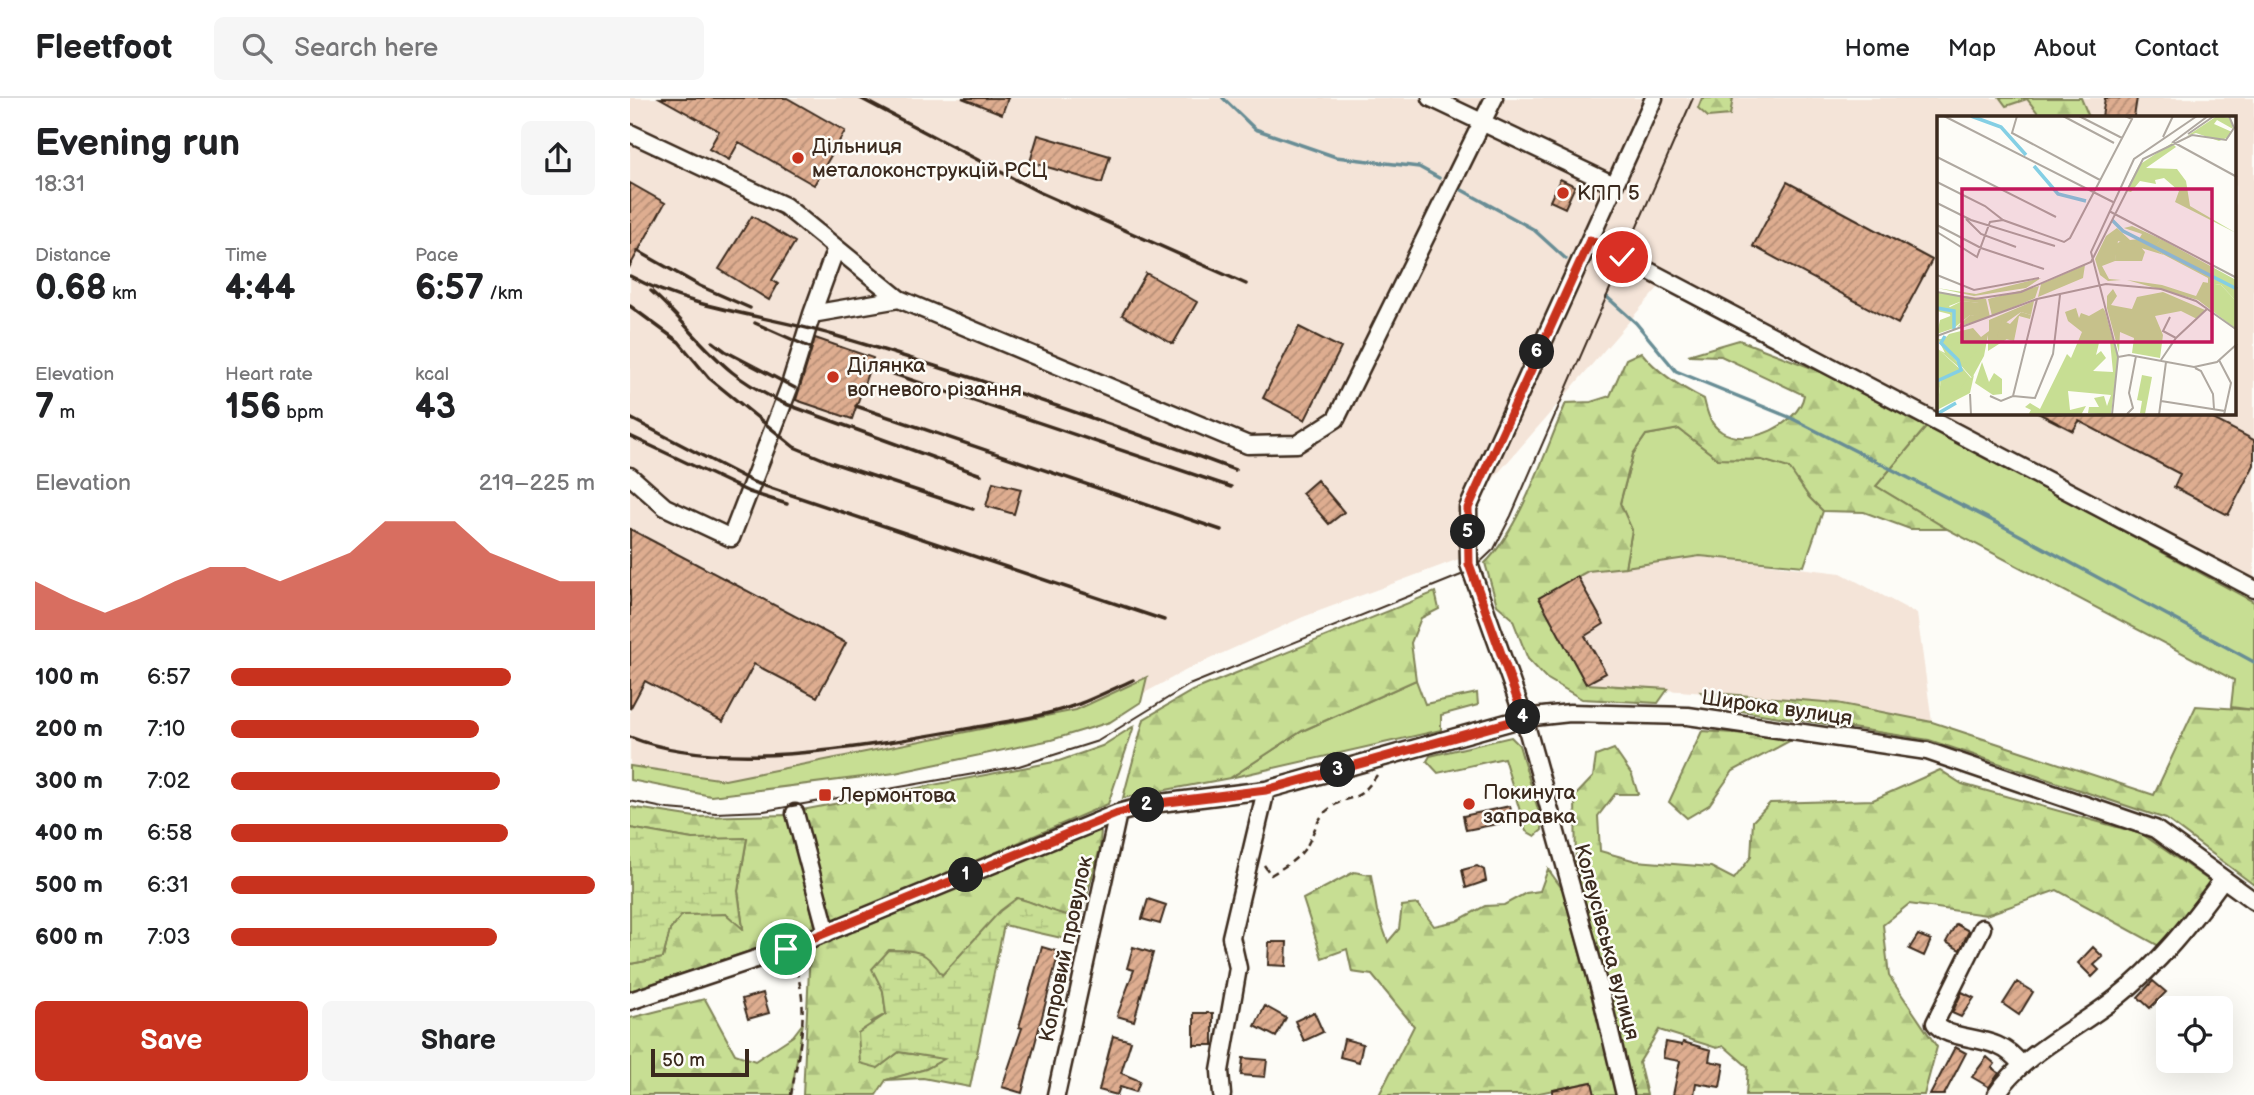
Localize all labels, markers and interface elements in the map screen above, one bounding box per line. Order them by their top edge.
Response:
search box [214,17,704,80]
text: Fleetfoot [35,28,172,68]
icon: search [238,29,276,67]
text: Search here [294,33,438,64]
text: Home [1845,34,1910,63]
text: Map [1948,34,1996,63]
text: About [2034,34,2096,63]
text: Contact [2134,34,2219,63]
inset map [1937,116,2236,415]
text: Evening run [35,121,240,166]
button: share [521,121,595,195]
place label: Дільниця металоконструкцій РСЦ [812,134,1047,183]
marker: Дільниця металоконструкцій РСЦ [790,150,806,166]
text: 18:31 [35,170,85,198]
place label: КПП 5 [1577,181,1640,206]
marker: КПП 5 [1555,185,1571,201]
pin [1592,227,1652,287]
icon: check [1603,238,1641,276]
text: Distance [35,244,111,267]
text: Time [225,244,267,267]
text: Pace [415,244,458,267]
text: 0.68 [35,267,107,310]
text: 4:44 [225,267,295,310]
text: 6:57 [415,267,484,310]
text: km [107,282,137,305]
text: /km [484,282,523,305]
pin: 6 [1520,334,1555,370]
text: 6 [1531,340,1542,363]
place label: Ділянка вогневого різання [847,353,1022,402]
text: Elevation [35,363,114,386]
text: Heart rate [225,363,313,386]
text: kcal [415,363,449,386]
marker: Ділянка вогневого різання [825,369,841,385]
text: 7 [35,386,54,429]
text: 156 [225,386,281,429]
text: 43 [415,386,456,429]
text: m [54,401,75,424]
text: bpm [281,401,324,424]
text: Elevation [35,469,131,497]
text: 219–225 m [479,469,595,497]
pin: 5 [1450,514,1486,550]
text: 5 [1462,520,1473,543]
text: 100 m [35,663,99,691]
text: 6:57 [147,663,190,691]
street label: Широка вулиця [1700,685,1854,731]
pin: 4 [1506,700,1540,734]
text: 4 [1517,705,1528,728]
text: 200 m [35,715,103,743]
text: 7:10 [147,715,185,743]
pin: 3 [1320,752,1356,788]
text: 3 [1332,758,1343,781]
text: 300 m [35,767,103,795]
text: 7:02 [147,767,190,795]
place label: Покинута заправка [1483,780,1577,829]
place label: Лермонтова [838,783,957,808]
marker: Лермонтова [817,787,833,803]
pin: 2 [1130,788,1164,822]
text: 2 [1141,793,1152,816]
marker: Покинута заправка [1461,796,1477,812]
text: 400 m [35,819,103,847]
text: 6:58 [147,819,192,847]
street label: Колеусівська вулиця [1569,841,1645,1043]
street label: Копровий провулок [1034,854,1098,1044]
pin: 1 [948,858,984,892]
text: 1 [962,863,970,886]
text: 500 m [35,871,103,899]
text: 6:31 [147,871,189,899]
pin [756,919,816,979]
text: 600 m [35,923,103,951]
text: 7:03 [147,923,191,951]
icon: arrive [767,930,805,968]
map controls [2156,996,2233,1073]
button: locate [2156,996,2233,1073]
button: Save [35,1001,308,1081]
button: Share [322,1001,595,1081]
scale bar [651,1046,749,1078]
text: 50 m [662,1049,705,1072]

